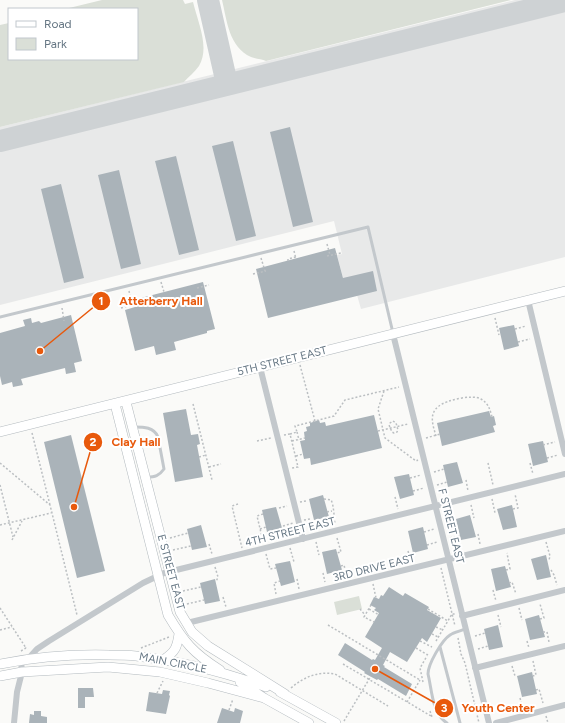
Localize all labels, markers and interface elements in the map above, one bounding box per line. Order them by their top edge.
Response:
legend [8,8,138,60]
text: Road [44,17,72,31]
text: Park [44,37,67,51]
callout: Atterberry Hall [91,289,210,313]
text: 1 [98,294,104,308]
text: Atterberry Hall [119,294,203,308]
street label: 5TH STREET EAST [236,344,328,378]
callout: Clay Hall [83,430,168,454]
text: 2 [90,435,97,449]
text: Clay Hall [112,435,161,449]
street label: F STREET EAST [435,487,467,565]
street label: 4TH STREET EAST [244,515,336,549]
street label: E STREET EAST [155,533,187,611]
street label: 3RD DRIVE EAST [332,552,416,584]
street label: MAIN CIRCLE [138,650,208,676]
callout: Youth Center [434,696,543,720]
text: 3 [441,701,448,715]
text: Youth Center [461,701,535,715]

